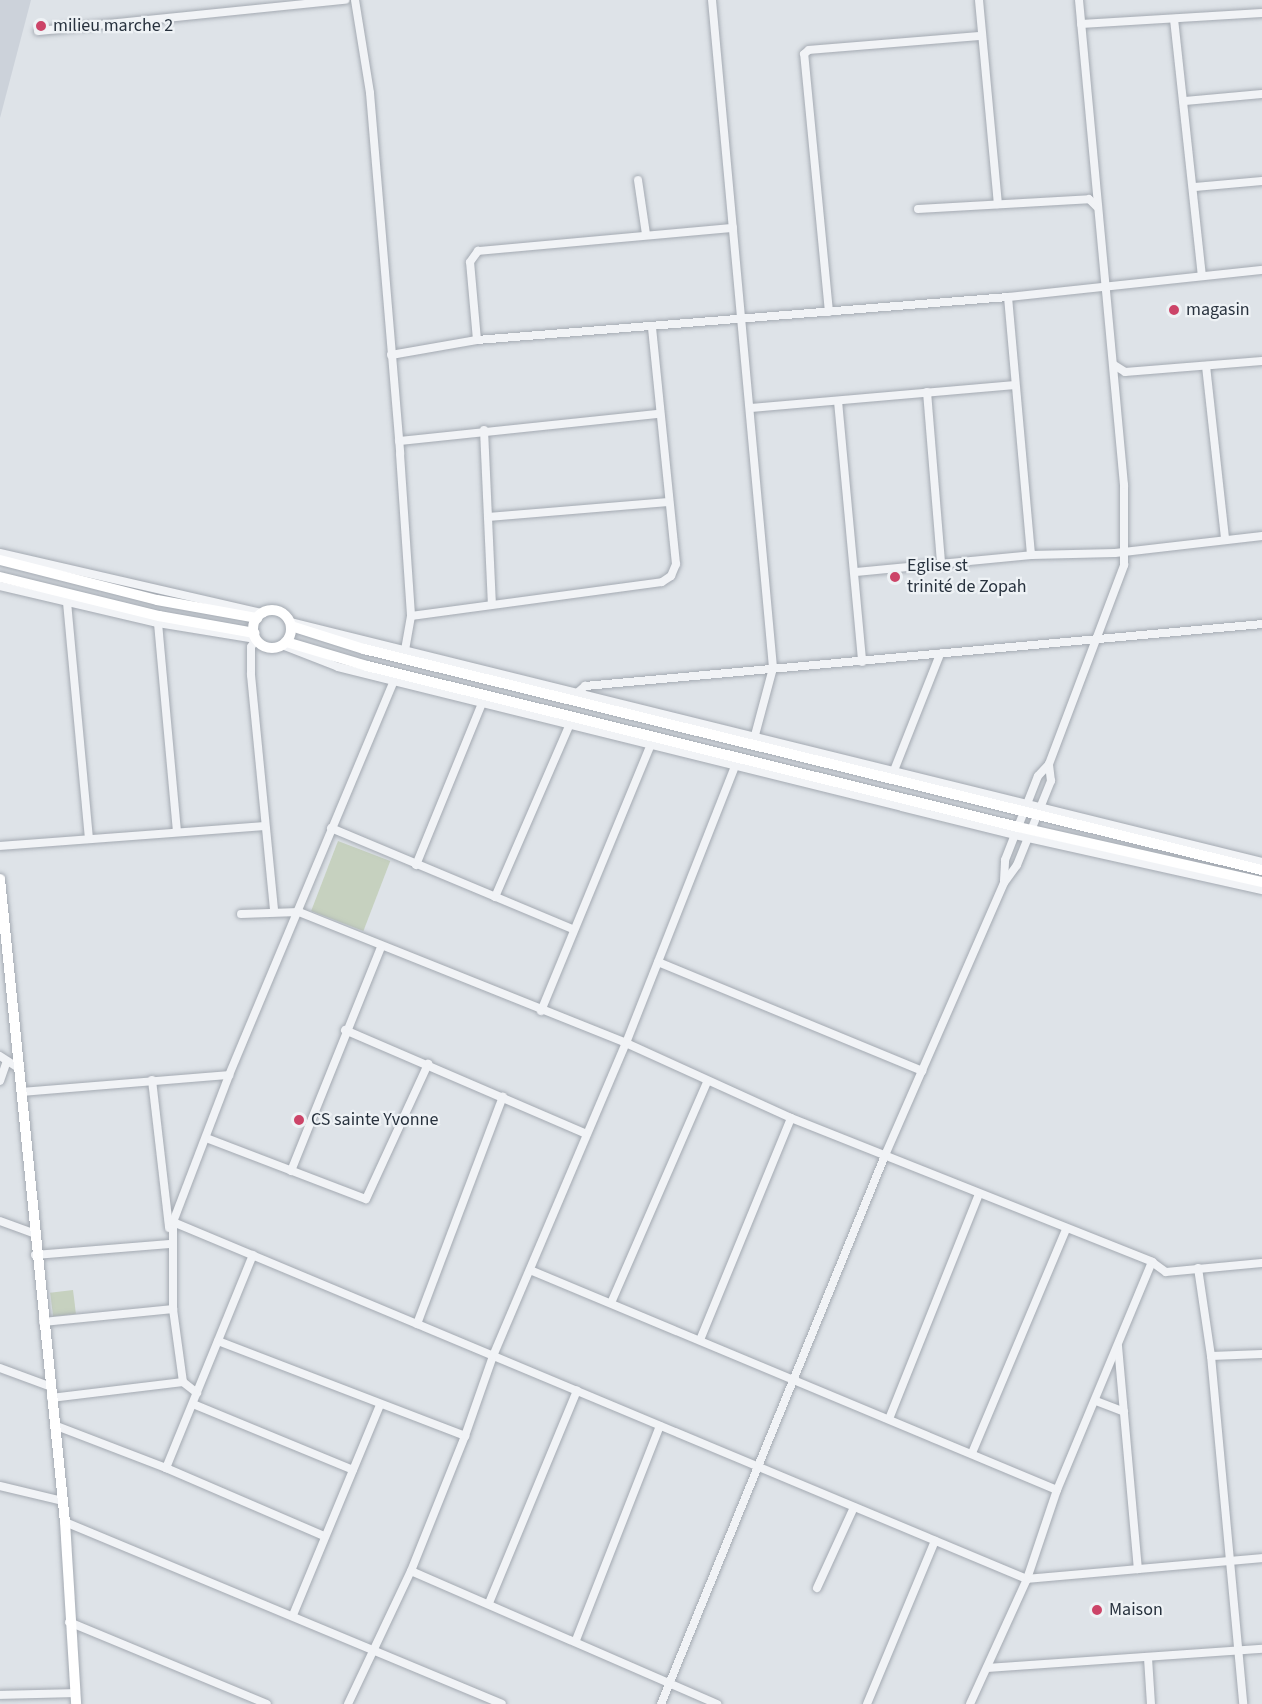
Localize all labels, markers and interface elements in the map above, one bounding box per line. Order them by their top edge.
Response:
place label: milieu marche 2 [53,15,173,37]
marker: milieu marche 2 [34,19,48,33]
place label: magasin [1186,299,1250,321]
marker: magasin [1167,303,1181,317]
place label: Eglise st trinité de Zopah [907,556,1027,598]
marker: Eglise st trinité de Zopah [888,570,902,584]
place label: CS sainte Yvonne [311,1109,438,1131]
marker: CS sainte Yvonne [292,1113,306,1127]
place label: Maison [1109,1599,1163,1621]
marker: Maison [1090,1603,1104,1617]

